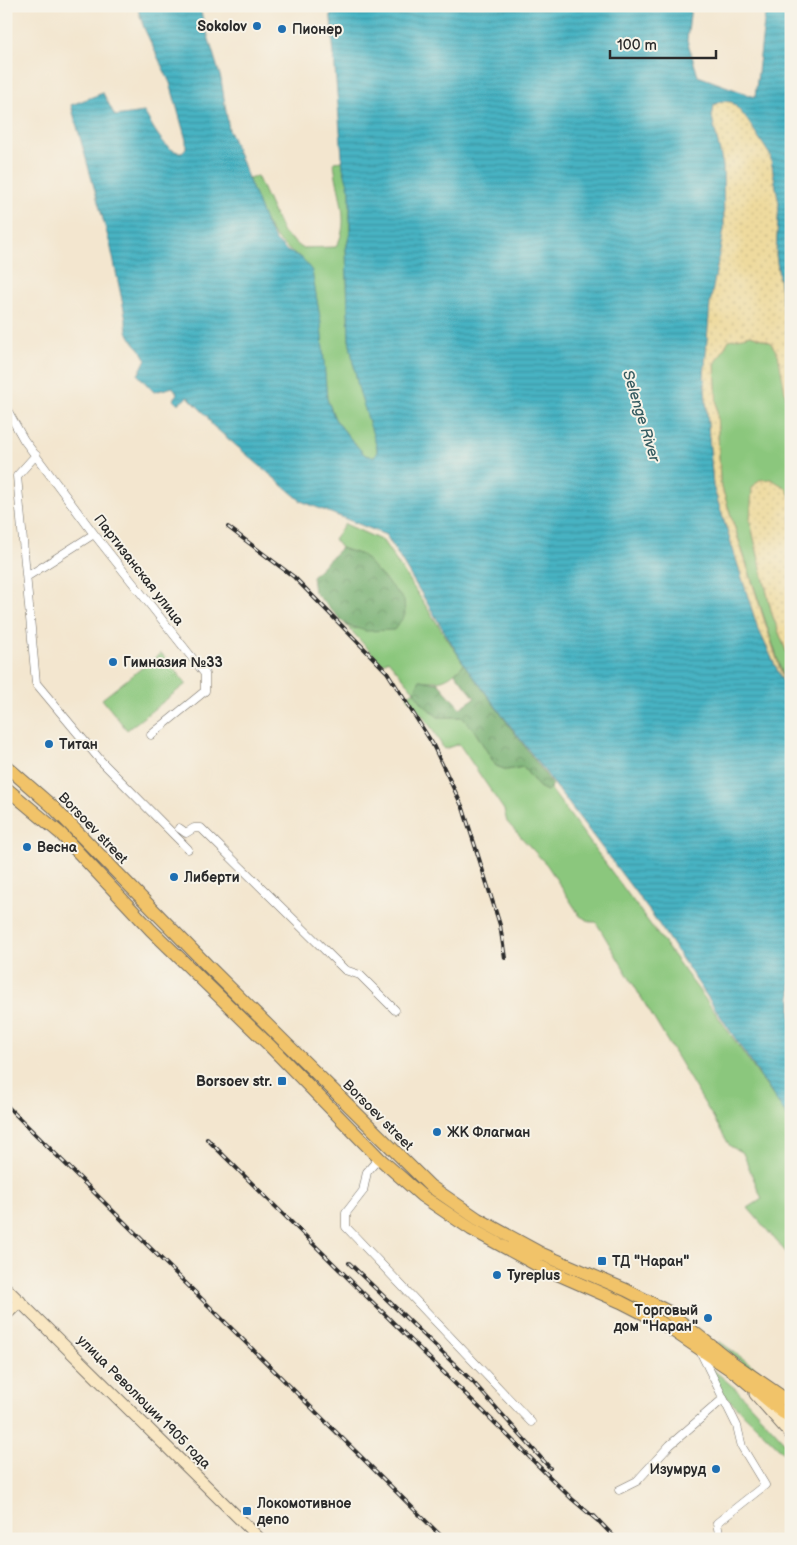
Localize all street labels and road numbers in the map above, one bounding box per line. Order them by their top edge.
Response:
street label: Партизанская улица [90,511,188,629]
street label: Borsoev street [55,789,132,868]
street label: Borsoev street [339,1076,417,1154]
street label: улица Революции 1905 года [74,1332,215,1473]

